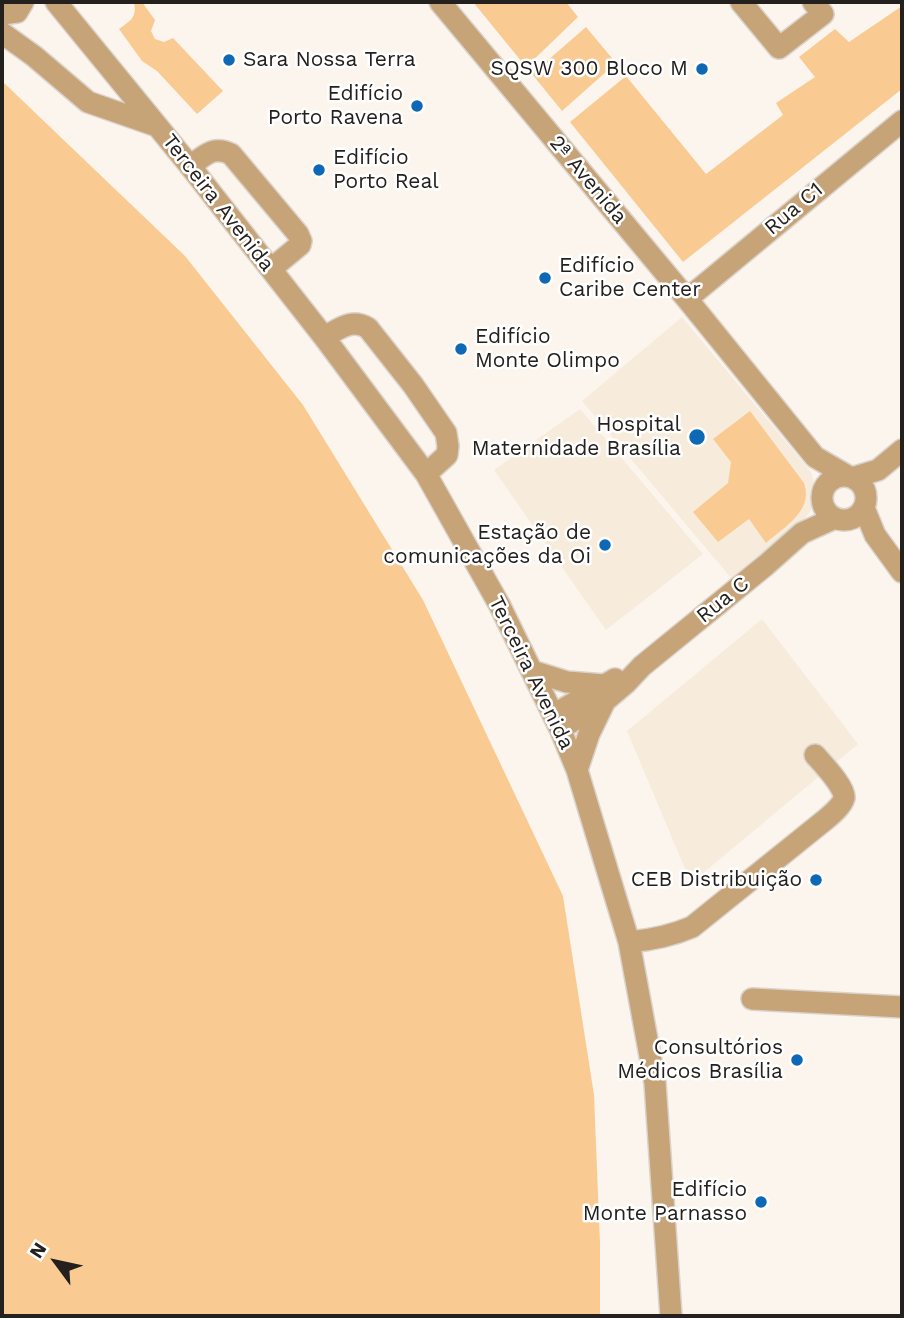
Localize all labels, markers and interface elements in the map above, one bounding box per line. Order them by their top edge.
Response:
place label: Sara Nossa Terra [243,47,416,73]
marker: Sara Nossa Terra [221,52,237,68]
place label: SQSW 300 Bloco M [490,56,688,82]
marker: SQSW 300 Bloco M [694,61,710,77]
place label: Edifício Porto Ravena [268,81,403,131]
marker: Edifício Porto Ravena [409,98,425,114]
street label: Terceira Avenida [157,129,279,277]
street label: 2ª Avenida [544,131,632,229]
place label: Edifício Porto Real [333,145,439,195]
marker: Edifício Porto Real [311,162,327,178]
street label: Rua C1 [760,177,828,241]
place label: Edifício Caribe Center [559,253,701,303]
marker: Edifício Caribe Center [537,270,553,286]
place label: Edifício Monte Olimpo [475,324,620,374]
marker: Edifício Monte Olimpo [453,341,469,357]
place label: Hospital Maternidade Brasília [472,412,681,462]
marker: Hospital Maternidade Brasília [687,427,707,447]
place label: Estação de comunicações da Oi [383,520,591,570]
marker: Estação de comunicações da Oi [597,537,613,553]
street label: Rua C [692,571,754,629]
street label: Terceira Avenida [483,592,579,754]
place label: CEB Distribuição [631,867,802,893]
marker: CEB Distribuição [808,872,824,888]
place label: Consultórios Médicos Brasília [617,1035,783,1085]
marker: Consultórios Médicos Brasília [789,1052,805,1068]
place label: Edifício Monte Parnasso [583,1177,747,1227]
marker: Edifício Monte Parnasso [753,1194,769,1210]
north arrow [21,1227,91,1297]
text: N [24,1238,51,1262]

